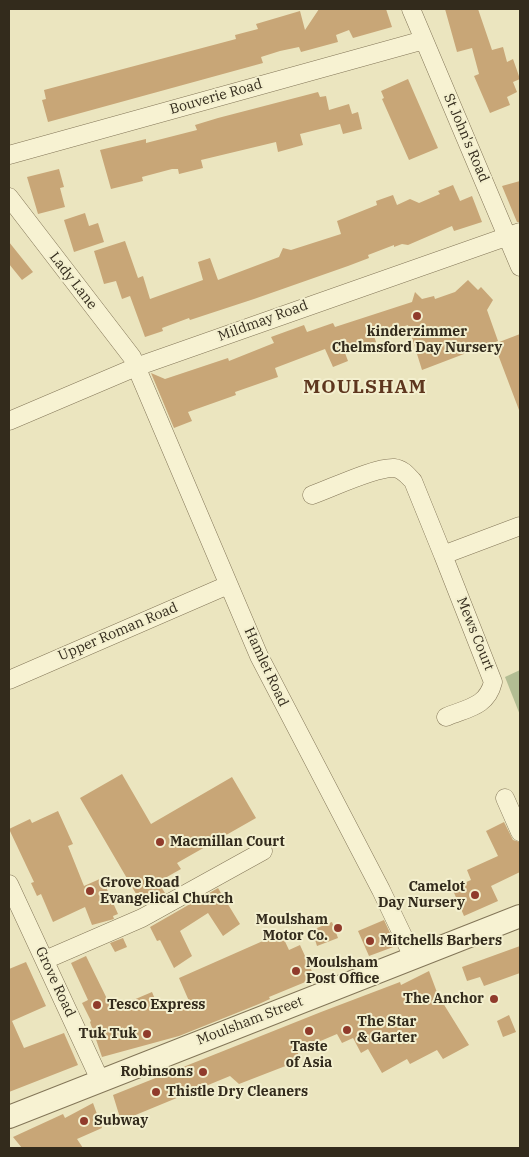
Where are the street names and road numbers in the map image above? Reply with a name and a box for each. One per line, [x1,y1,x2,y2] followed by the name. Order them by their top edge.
[168,76,264,118] street label: Bouverie Road
[440,91,492,185] street label: St John's Road
[46,249,100,313] street label: Lady Lane
[216,297,310,345] street label: Mildmay Road
[453,595,497,673] street label: Mews Court
[56,599,180,665] street label: Upper Roman Road
[240,625,292,709] street label: Hamlet Road
[31,944,79,1020] street label: Grove Road
[195,993,305,1049] street label: Moulsham Street

